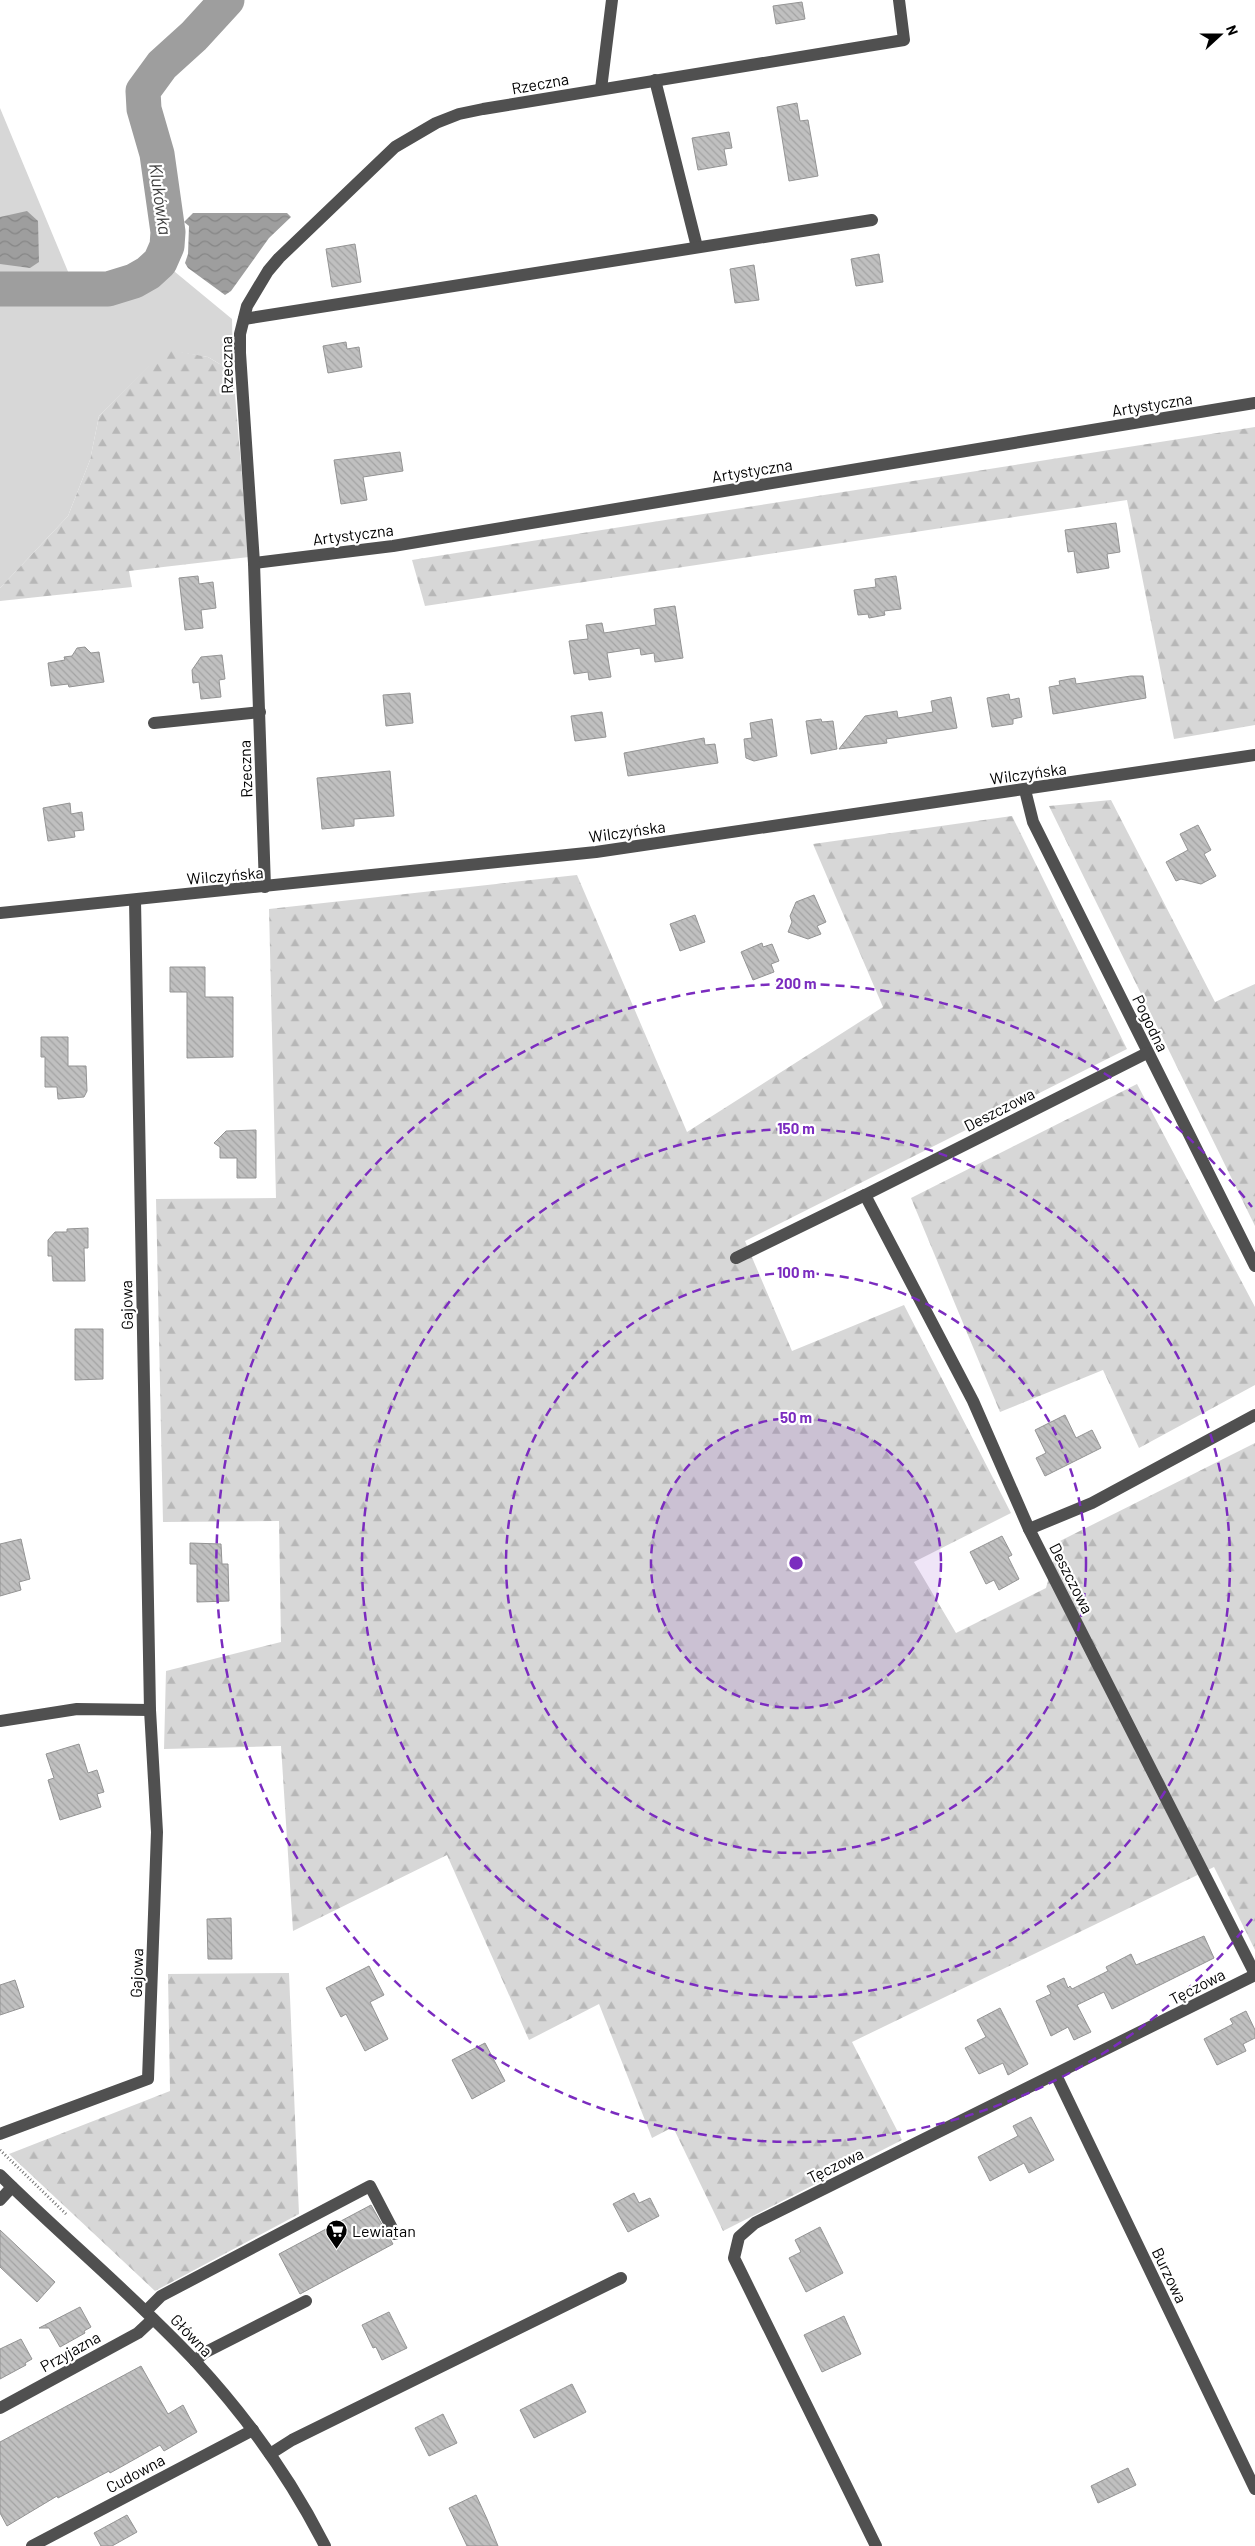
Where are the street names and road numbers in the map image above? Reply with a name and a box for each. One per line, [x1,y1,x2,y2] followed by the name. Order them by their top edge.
[510,69,570,97] street label: Rzeczna
[216,336,236,394] street label: Rzeczna
[1110,388,1194,420] street label: Artystyczna
[710,454,794,486] street label: Artystyczna
[311,520,395,548] street label: Artystyczna
[234,740,256,798] street label: Rzeczna
[989,758,1067,788] street label: Wilczyńska
[588,816,666,846] street label: Wilczyńska
[186,862,264,888] street label: Wilczyńska
[1129,992,1173,1054] street label: Pogodna
[961,1083,1037,1135] street label: Deszczowa
[116,1280,136,1330] street label: Gajowa
[1046,1540,1098,1616] street label: Deszczowa
[126,1948,146,1998] street label: Gajowa
[1166,1964,1228,2008] street label: Tęczowa
[804,2143,866,2187] street label: Tęczowa
[1148,2244,1192,2306] street label: Burzowa
[167,2310,217,2360] street label: Główna
[37,2327,103,2375] street label: Przyjazna
[102,2450,168,2496] street label: Cudowna

